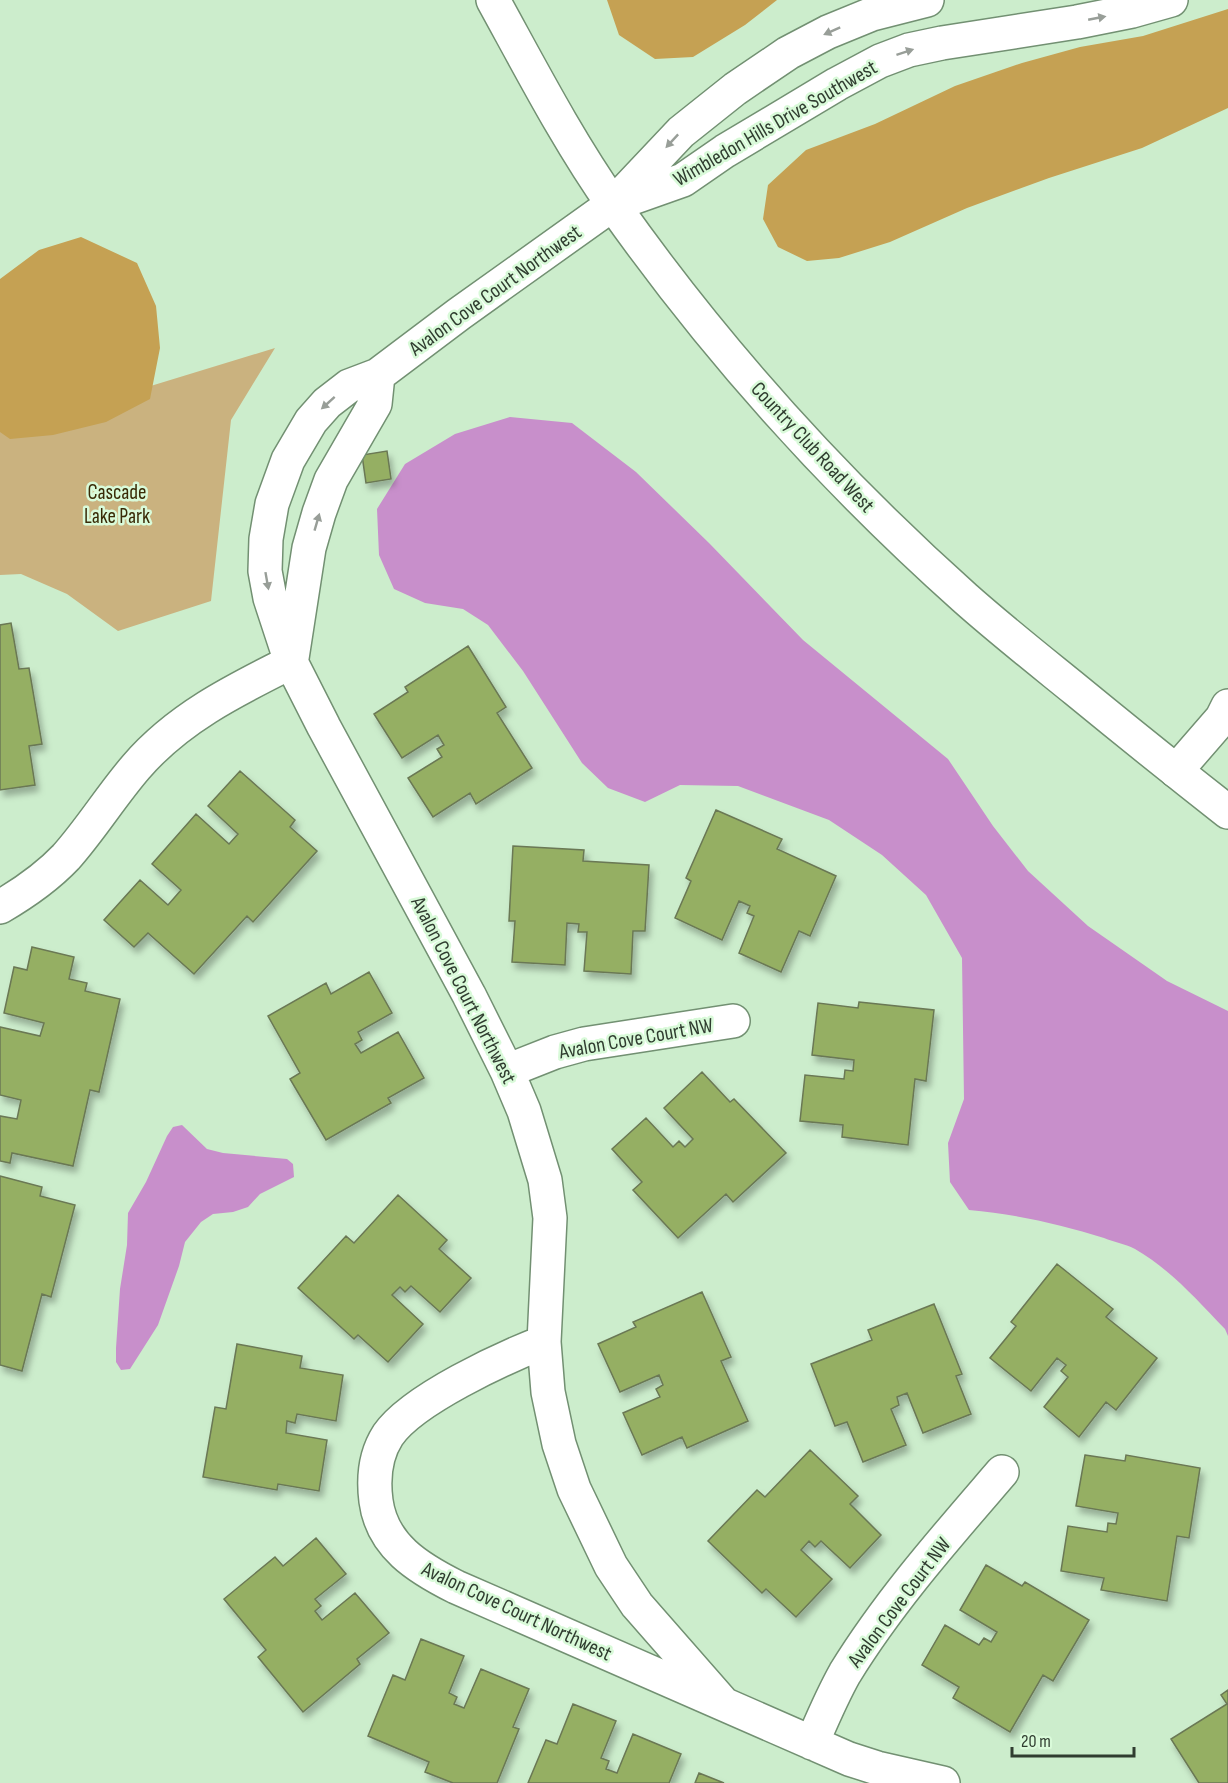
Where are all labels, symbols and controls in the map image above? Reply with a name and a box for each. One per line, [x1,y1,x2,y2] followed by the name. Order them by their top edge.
[1088,13,1107,22] one-way arrow
[823,26,840,35] one-way arrow
[897,47,915,56] one-way arrow
[669,55,882,192] street label: Wimbledon Hills Drive Southwest
[665,134,679,149] one-way arrow
[404,220,586,362] street label: Avalon Cove Court Northwest
[746,377,880,518] street label: Country Club Road West
[321,396,336,409] one-way arrow
[84,480,150,529] park label: Cascade Lake Park
[313,513,322,531] one-way arrow
[263,572,272,591] one-way arrow
[405,892,522,1088] street label: Avalon Cove Court Northwest
[556,1013,715,1065] street label: Avalon Cove Court NW
[842,1532,956,1673] street label: Avalon Cove Court NW
[417,1556,616,1666] street label: Avalon Cove Court Northwest
[1012,1720,1134,1758] scale bar
[1021,1731,1051,1752] text: 20 m

